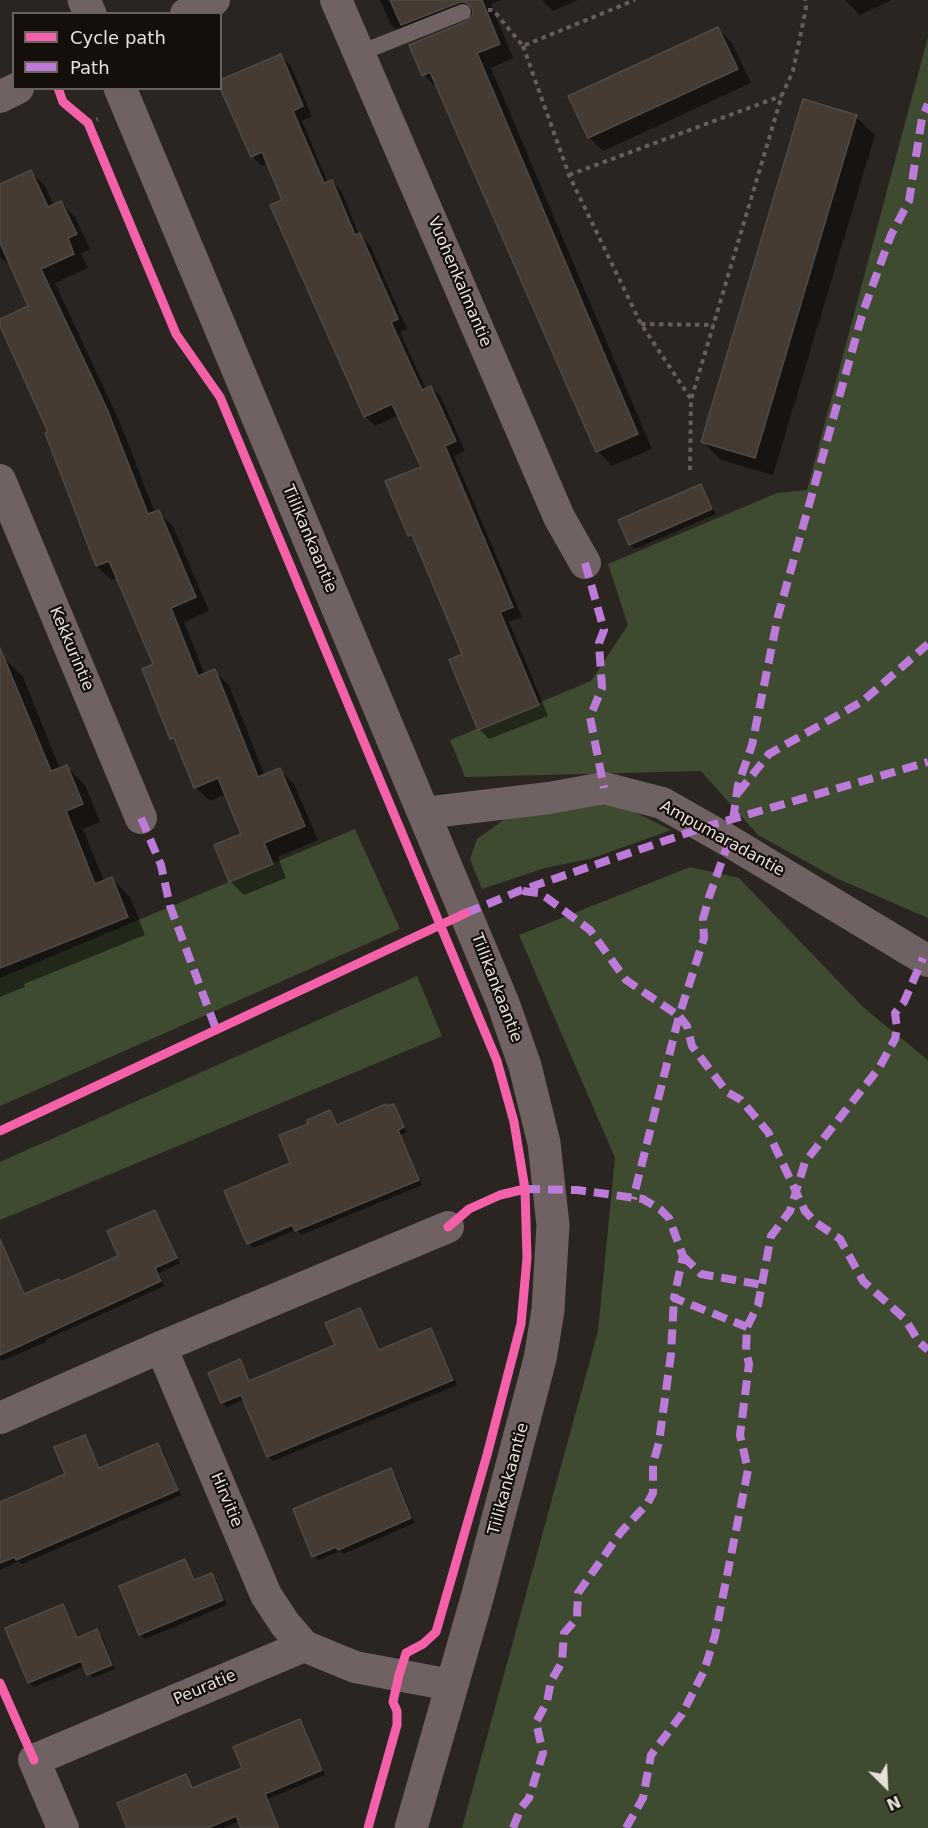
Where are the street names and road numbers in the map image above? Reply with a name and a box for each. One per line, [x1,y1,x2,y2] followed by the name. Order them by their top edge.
[423,214,495,350] street label: Vuohenkalmantie
[278,482,340,596] street label: Tiilikankaantie
[45,604,97,694] street label: Kekkurintie
[656,797,788,881] street label: Ampumaradantie
[466,931,526,1045] street label: Tiilikankaantie
[485,1421,533,1537] street label: Tiilikankaantie
[206,1470,246,1530] street label: Hirvitie
[171,1666,239,1710] street label: Peuratie

